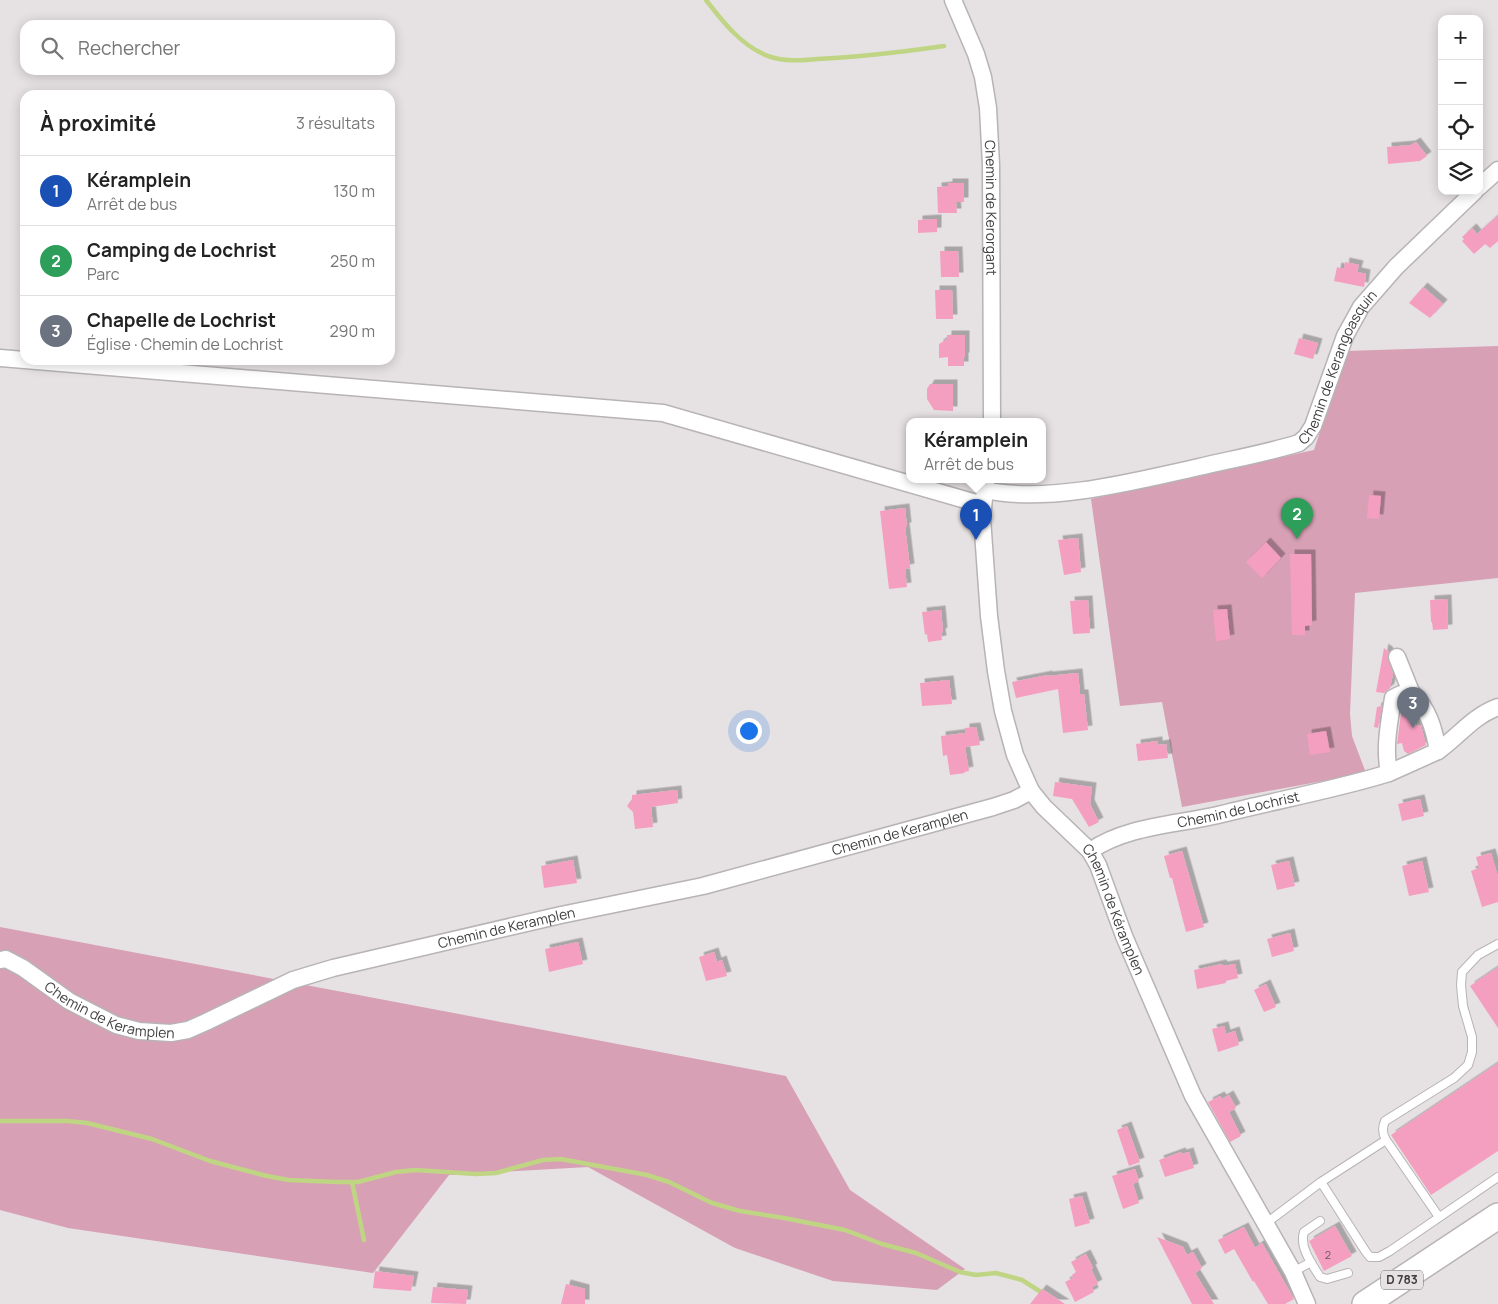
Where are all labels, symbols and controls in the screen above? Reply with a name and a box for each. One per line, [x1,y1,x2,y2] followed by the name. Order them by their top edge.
[1438,15,1483,195] map controls
[1438,15,1483,60] button: +
[20,20,395,75] search box
[38,34,66,62] icon: search
[78,35,180,61] text: Rechercher
[1438,60,1483,105] button: −
[1438,105,1483,150] button: locate
[40,109,156,137] text: À proximité
[296,112,375,134] text: 3 résultats
[981,139,1001,276] street label: Chemin de Kerorgant
[1438,150,1483,195] button: layers
[87,167,191,193] text: Kéramplein
[52,180,60,202] text: 1
[333,180,375,202] text: 130 m
[87,193,177,215] text: Arrêt de bus
[87,237,277,263] text: Camping de Lochrist
[51,250,61,272] text: 2
[330,250,375,272] text: 250 m
[87,263,120,285] text: Parc
[1294,286,1381,449] street label: Chemin de Kerangoasquin
[87,307,276,333] text: Chapelle de Lochrist
[51,320,61,342] text: 3
[329,320,375,342] text: 290 m
[87,333,283,355] text: Église · Chemin de Lochrist
[906,418,1046,483] popup
[924,427,1028,453] text: Kéramplein
[924,453,1014,475] text: Arrêt de bus
[1281,498,1313,539] pin: 2
[960,499,992,540] pin: 1
[1397,687,1429,728] pin: 3
[736,718,762,744] your location
[1176,786,1302,831] street label: Chemin de Lochrist
[830,804,970,859] street label: Chemin de Keramplen
[1079,839,1150,978] street label: Chemin de Kéramplen
[436,902,577,952] street label: Chemin de Keramplen
[41,977,175,1042] street label: Chemin de Keramplen
[1325,1247,1331,1262] house number: 2
[1381,1270,1423,1290] road number: D 783

